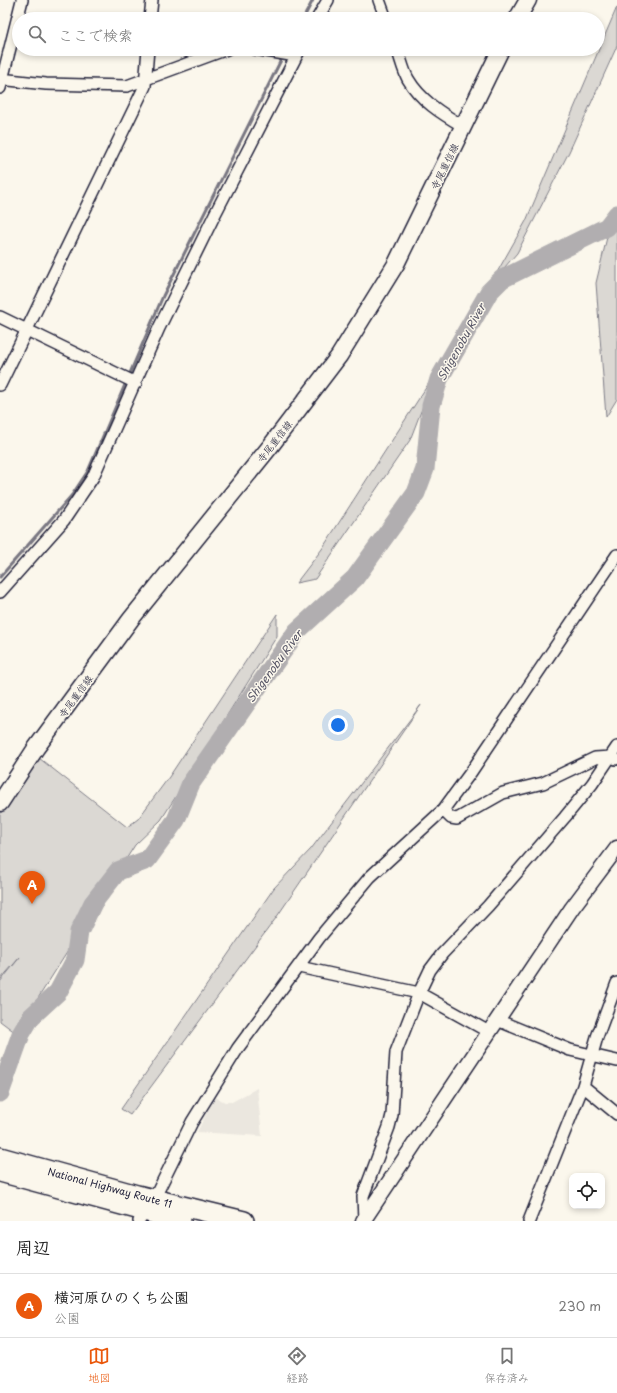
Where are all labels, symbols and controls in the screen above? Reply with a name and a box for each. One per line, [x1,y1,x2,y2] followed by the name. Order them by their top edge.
[12,12,605,56] search box
[26,23,48,45] icon: search
[58,23,133,46] text: ここで検索
[426,140,462,192] street label: 寺尾重信線
[433,299,490,384] water label: Shigenobu River
[253,417,295,465] street label: 寺尾重信線
[242,625,307,706] water label: Shigenobu River
[54,671,96,721] street label: 寺尾重信線
[328,715,348,735] your location
[19,871,45,904] pin: A
[46,1163,174,1212] street label: National Highway Route 11
[569,1173,605,1209] map controls
[569,1173,605,1209] button: locate
[16,1234,50,1260] text: 周辺
[54,1285,189,1308] text: 横河原ひのくち公園
[24,1296,34,1315] text: A
[559,1296,601,1315] text: 230 m
[54,1308,80,1327] text: 公園
[88,1345,110,1386] tab: 地図
[286,1345,308,1386] tab: 経路
[485,1345,529,1386] tab: 保存済み

